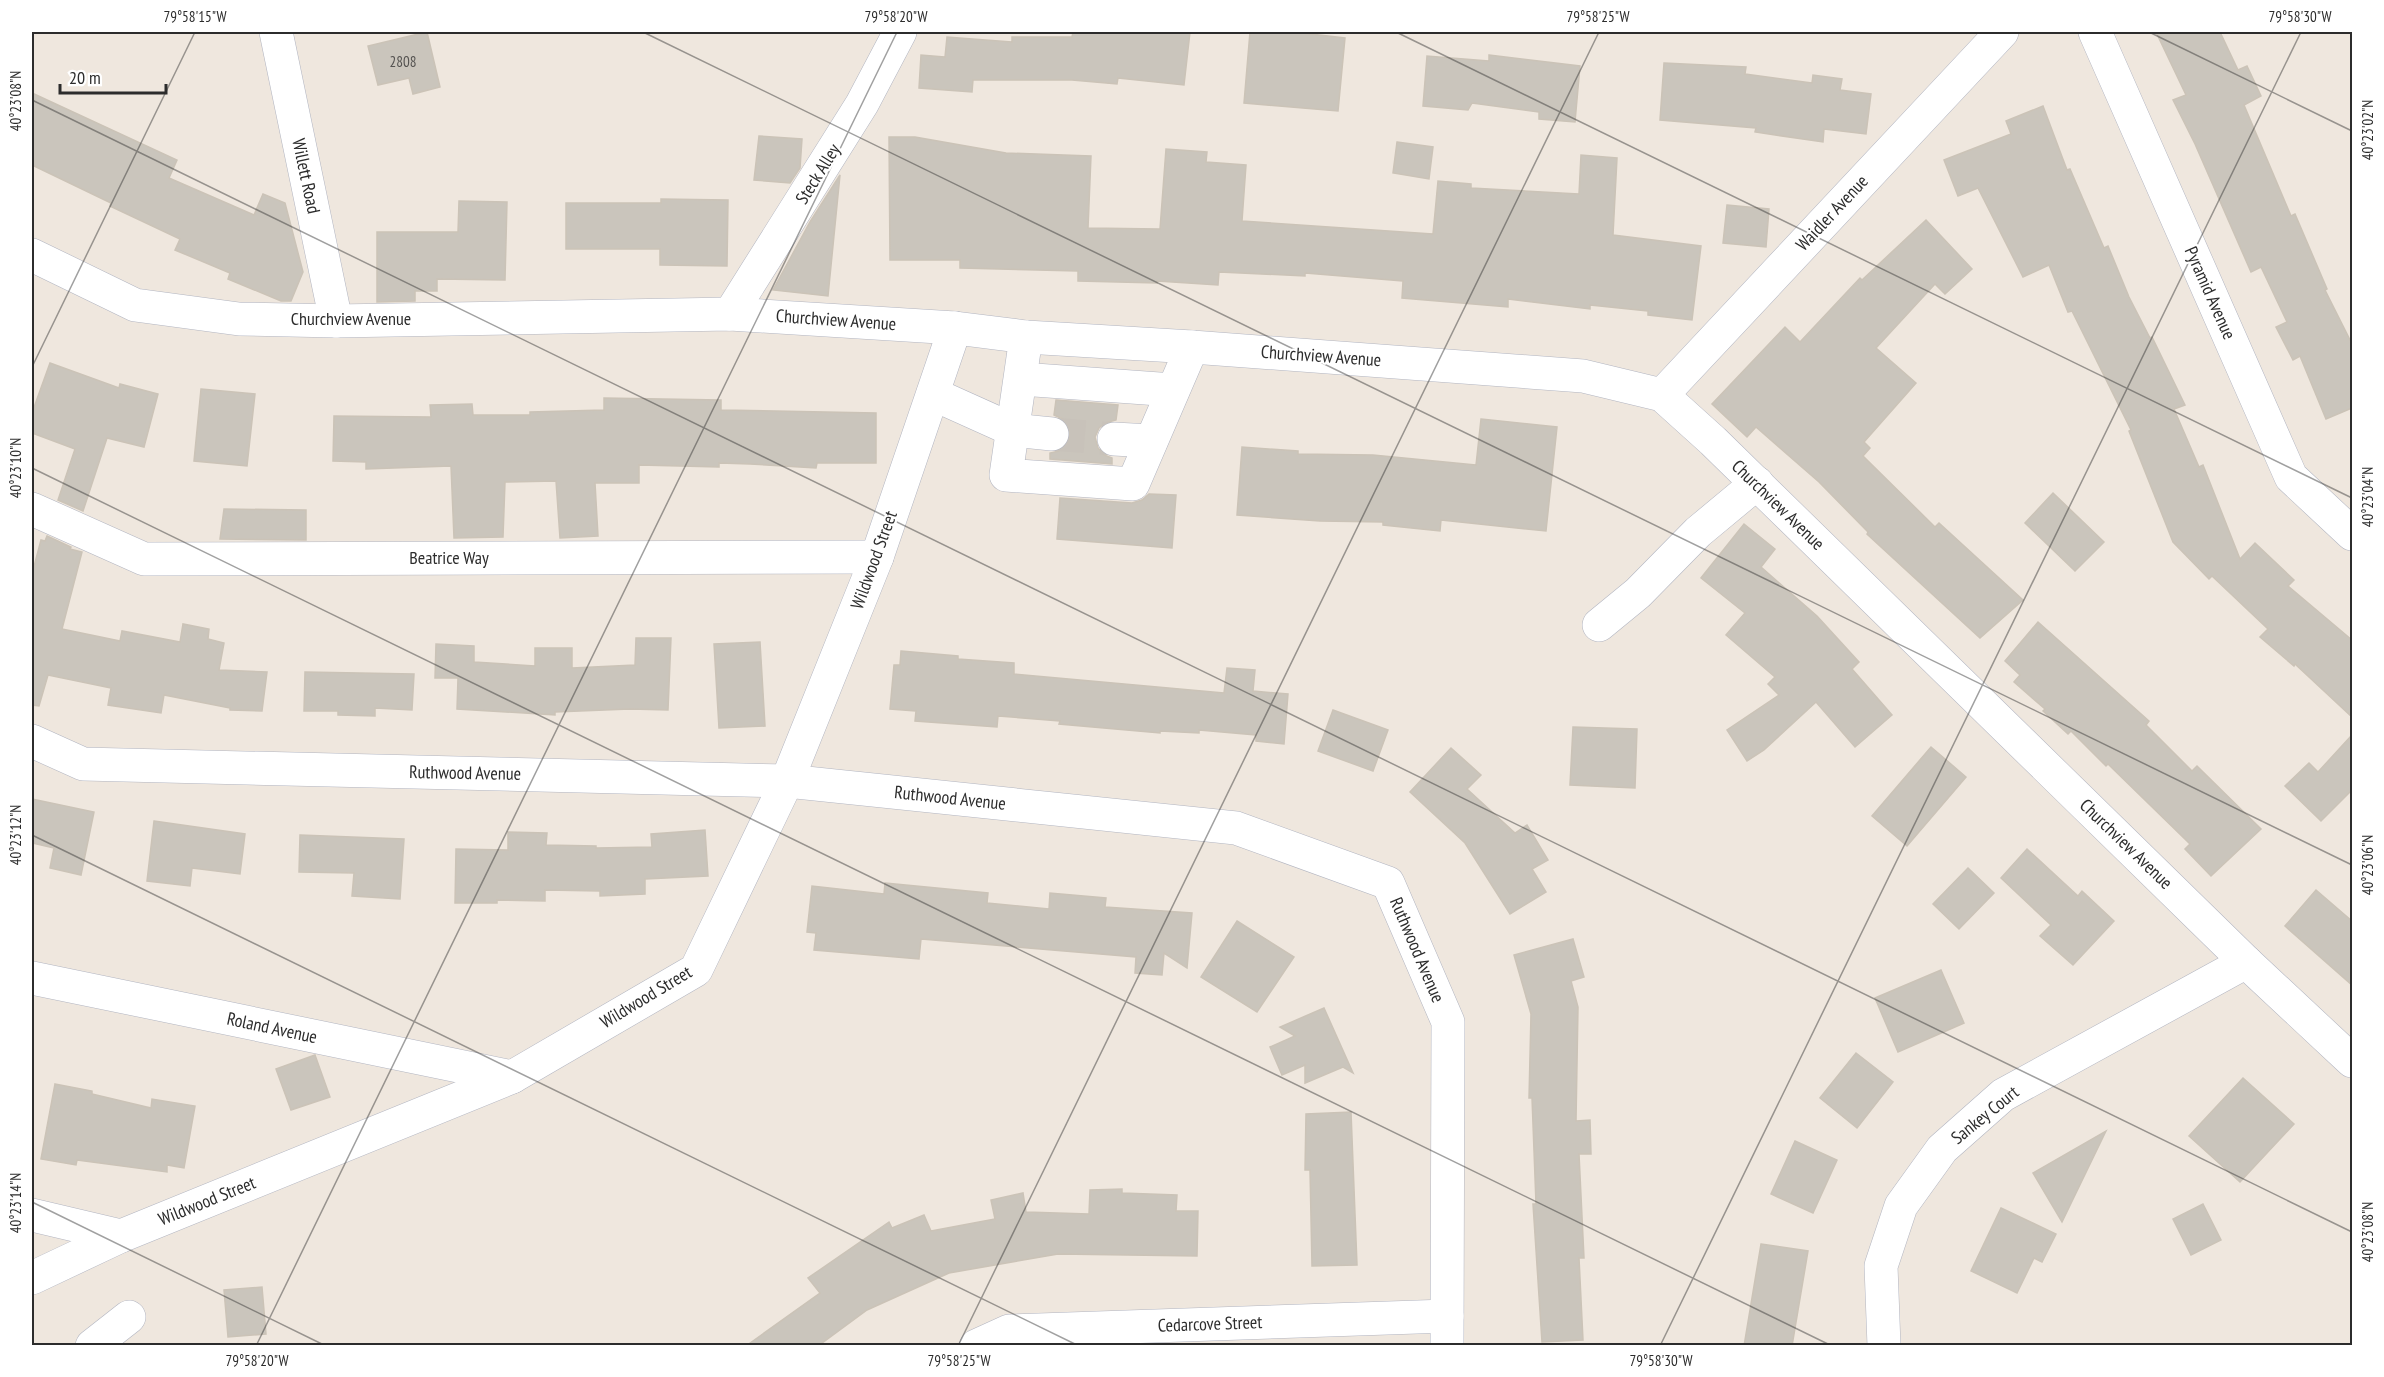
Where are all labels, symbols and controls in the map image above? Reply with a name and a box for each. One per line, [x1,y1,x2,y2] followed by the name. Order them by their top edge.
[163,7,227,26] text: 79°58'15"W
[864,7,928,26] text: 79°58'20"W
[1566,7,1630,26] text: 79°58'25"W
[2268,7,2332,26] text: 79°58'30"W
[389,52,417,71] house number: 2808
[60,57,166,95] scale bar
[69,66,101,89] text: 20 m
[6,71,25,131] text: 40°23'08"N
[2358,100,2377,160] text: 40°23'02"N
[287,136,326,216] street label: Willett Road
[790,139,845,208] street label: Steck Alley
[1791,170,1873,256] street label: Waidler Avenue
[2180,243,2241,343] street label: Pyramid Avenue
[775,304,897,335] street label: Churchview Avenue
[291,307,411,330] street label: Churchview Avenue
[1260,340,1382,371] street label: Churchview Avenue
[6,438,25,498] text: 40°23'10"N
[1727,454,1830,555] street label: Churchview Avenue
[2358,467,2377,527] text: 40°23'04"N
[845,508,902,612] street label: Wildwood Street
[409,546,489,569] street label: Beatrice Way
[409,760,521,785] street label: Ruthwood Avenue
[893,780,1007,815] street label: Ruthwood Avenue
[2075,793,2178,894] street label: Churchview Avenue
[6,805,25,865] text: 40°23'12"N
[2358,835,2377,895] text: 40°23'06"N
[1385,894,1450,1006] street label: Ruthwood Avenue
[596,960,696,1033] street label: Wildwood Street
[225,1007,319,1048] street label: Roland Avenue
[1946,1080,2023,1149] street label: Sankey Court
[155,1171,259,1230] street label: Wildwood Street
[6,1173,25,1233] text: 40°23'14"N
[2358,1202,2377,1262] text: 40°23'08"N
[1157,1310,1263,1337] street label: Cedarcove Street
[225,1351,289,1370] text: 79°58'20"W
[927,1351,991,1370] text: 79°58'25"W
[1629,1351,1693,1370] text: 79°58'30"W

